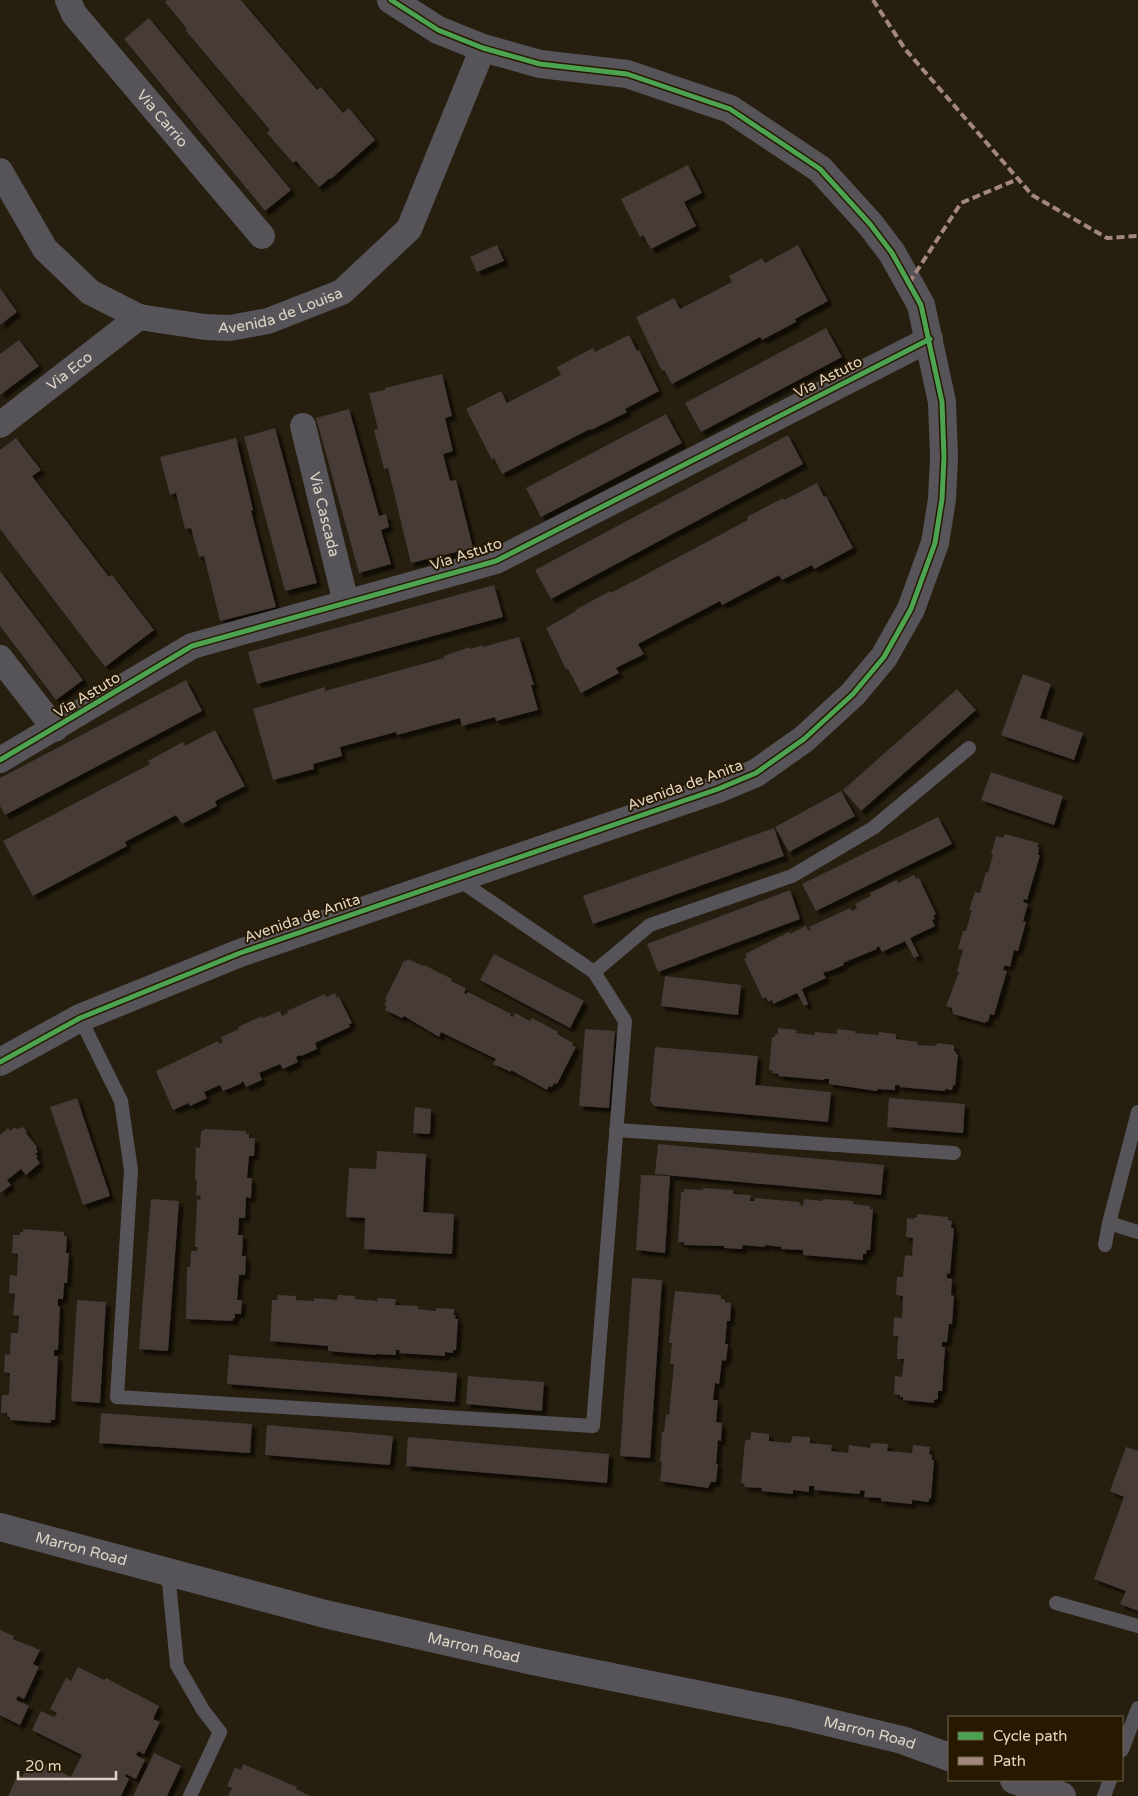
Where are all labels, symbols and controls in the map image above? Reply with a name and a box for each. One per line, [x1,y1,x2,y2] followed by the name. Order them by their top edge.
[133,86,192,151] street label: Via Carrio
[218,284,345,337] street label: Avenida de Louisa
[43,348,96,394] street label: Via Eco
[791,352,865,402] street label: Via Astuto
[305,470,343,559] street label: Via Cascada
[428,534,504,574] street label: Via Astuto
[51,668,123,722] street label: Via Astuto
[625,756,745,814] street label: Avenida de Anita
[242,890,362,946] street label: Avenida de Anita
[33,1528,129,1570] street label: Marron Road
[426,1628,522,1667] street label: Marron Road
[822,1712,918,1753] street label: Marron Road
[948,1716,1123,1781] legend
[993,1727,1067,1745] text: Cycle path
[18,1748,115,1780] scale bar
[993,1752,1026,1770] text: Path
[25,1757,62,1775] text: 20 m

